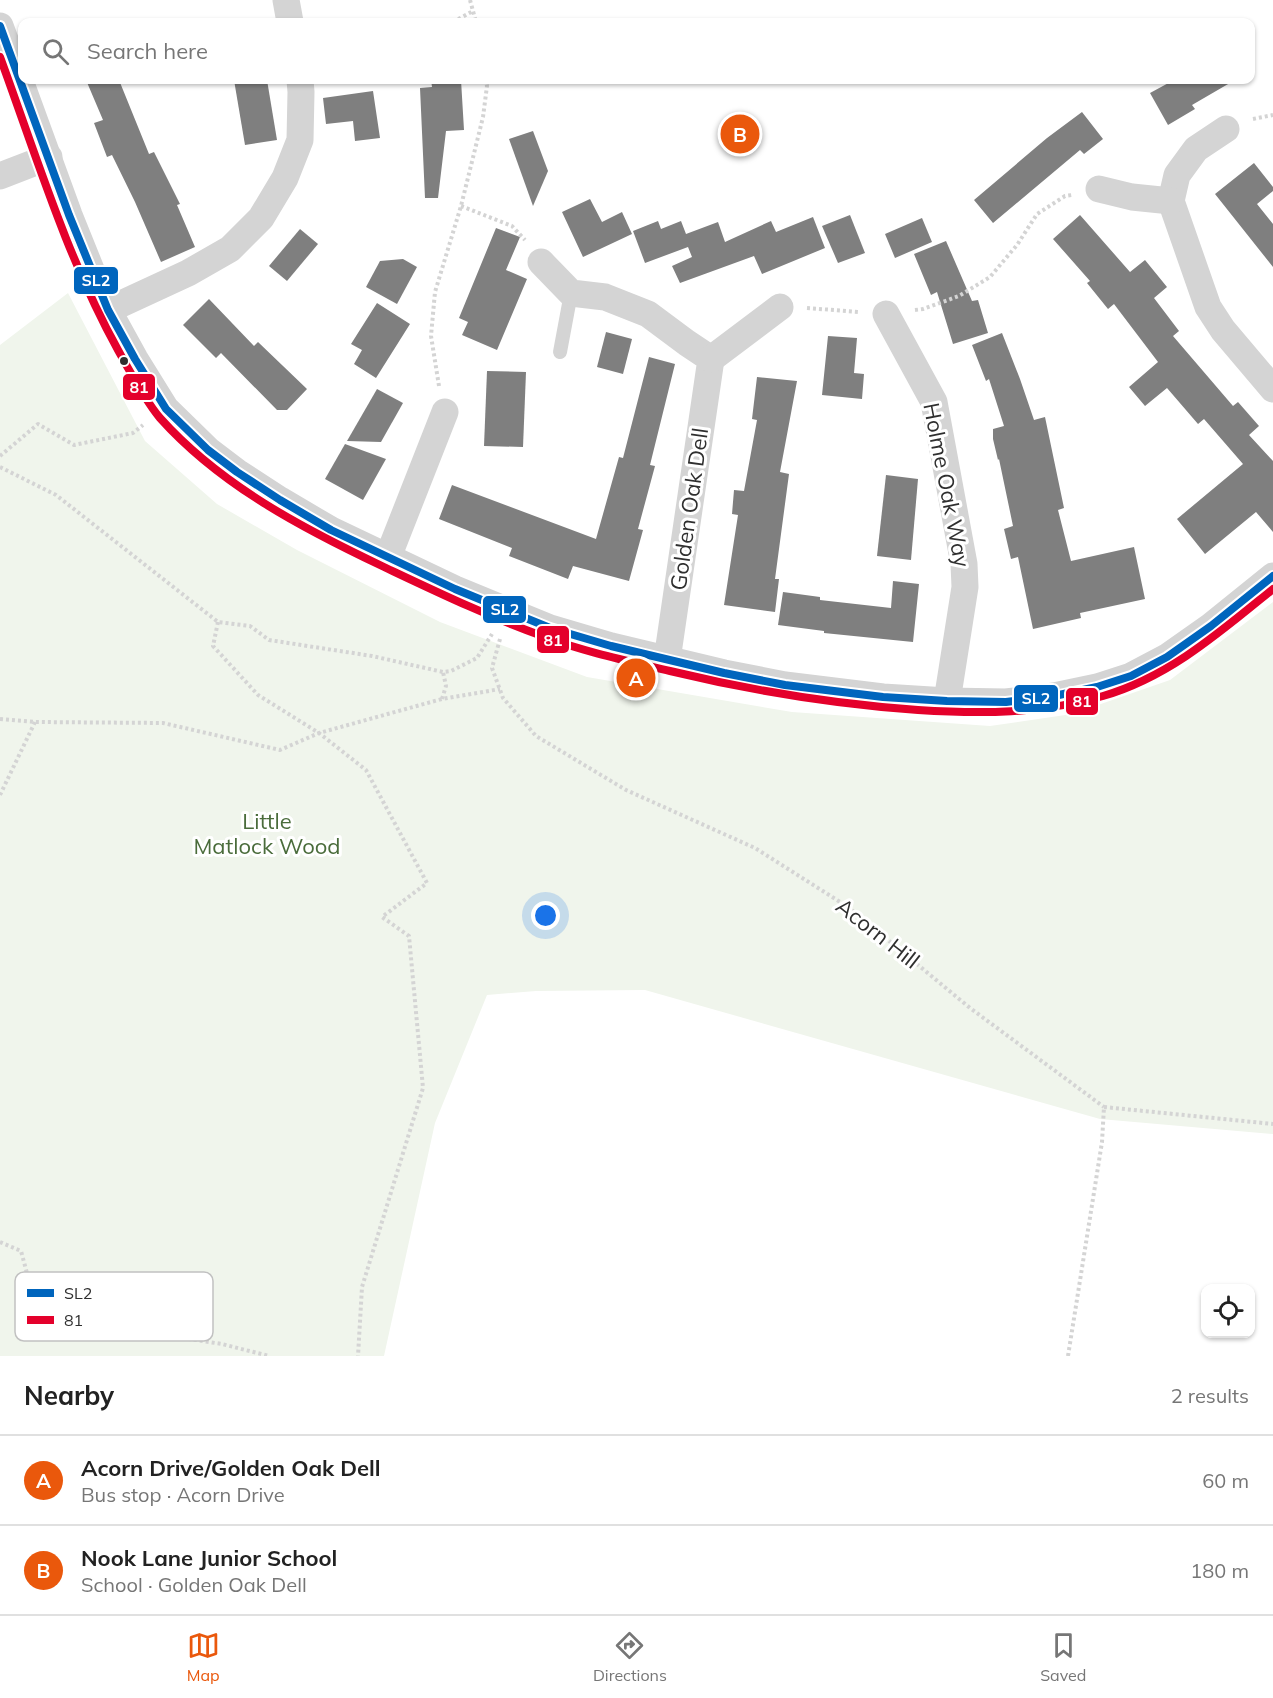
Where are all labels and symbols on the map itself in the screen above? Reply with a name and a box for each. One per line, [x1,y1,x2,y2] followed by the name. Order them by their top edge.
[720,112,760,156] pin: B
[73,266,119,295] line badge: SL2
[82,270,110,290] text: SL2
[118,355,130,367] unlabelled marker
[122,373,156,401] line badge: 81
[129,377,149,397] text: 81
[917,400,977,570] street label: Holme Oak Way
[664,426,714,592] street label: Golden Oak Dell
[482,595,527,624] line badge: SL2
[491,599,519,619] text: SL2
[536,625,570,654] line badge: 81
[543,630,563,650] text: 81
[616,656,656,700] pin: A
[1013,684,1059,713] line badge: SL2
[1065,687,1099,716] line badge: 81
[1022,688,1050,708] text: SL2
[1072,691,1092,711] text: 81
[193,807,341,860] park label: Little Matlock Wood
[831,892,925,974] street label: Acorn Hill
[531,901,560,930] your location
[15,1272,213,1341] legend
[64,1283,92,1303] text: SL2
[64,1310,83,1330] text: 81

